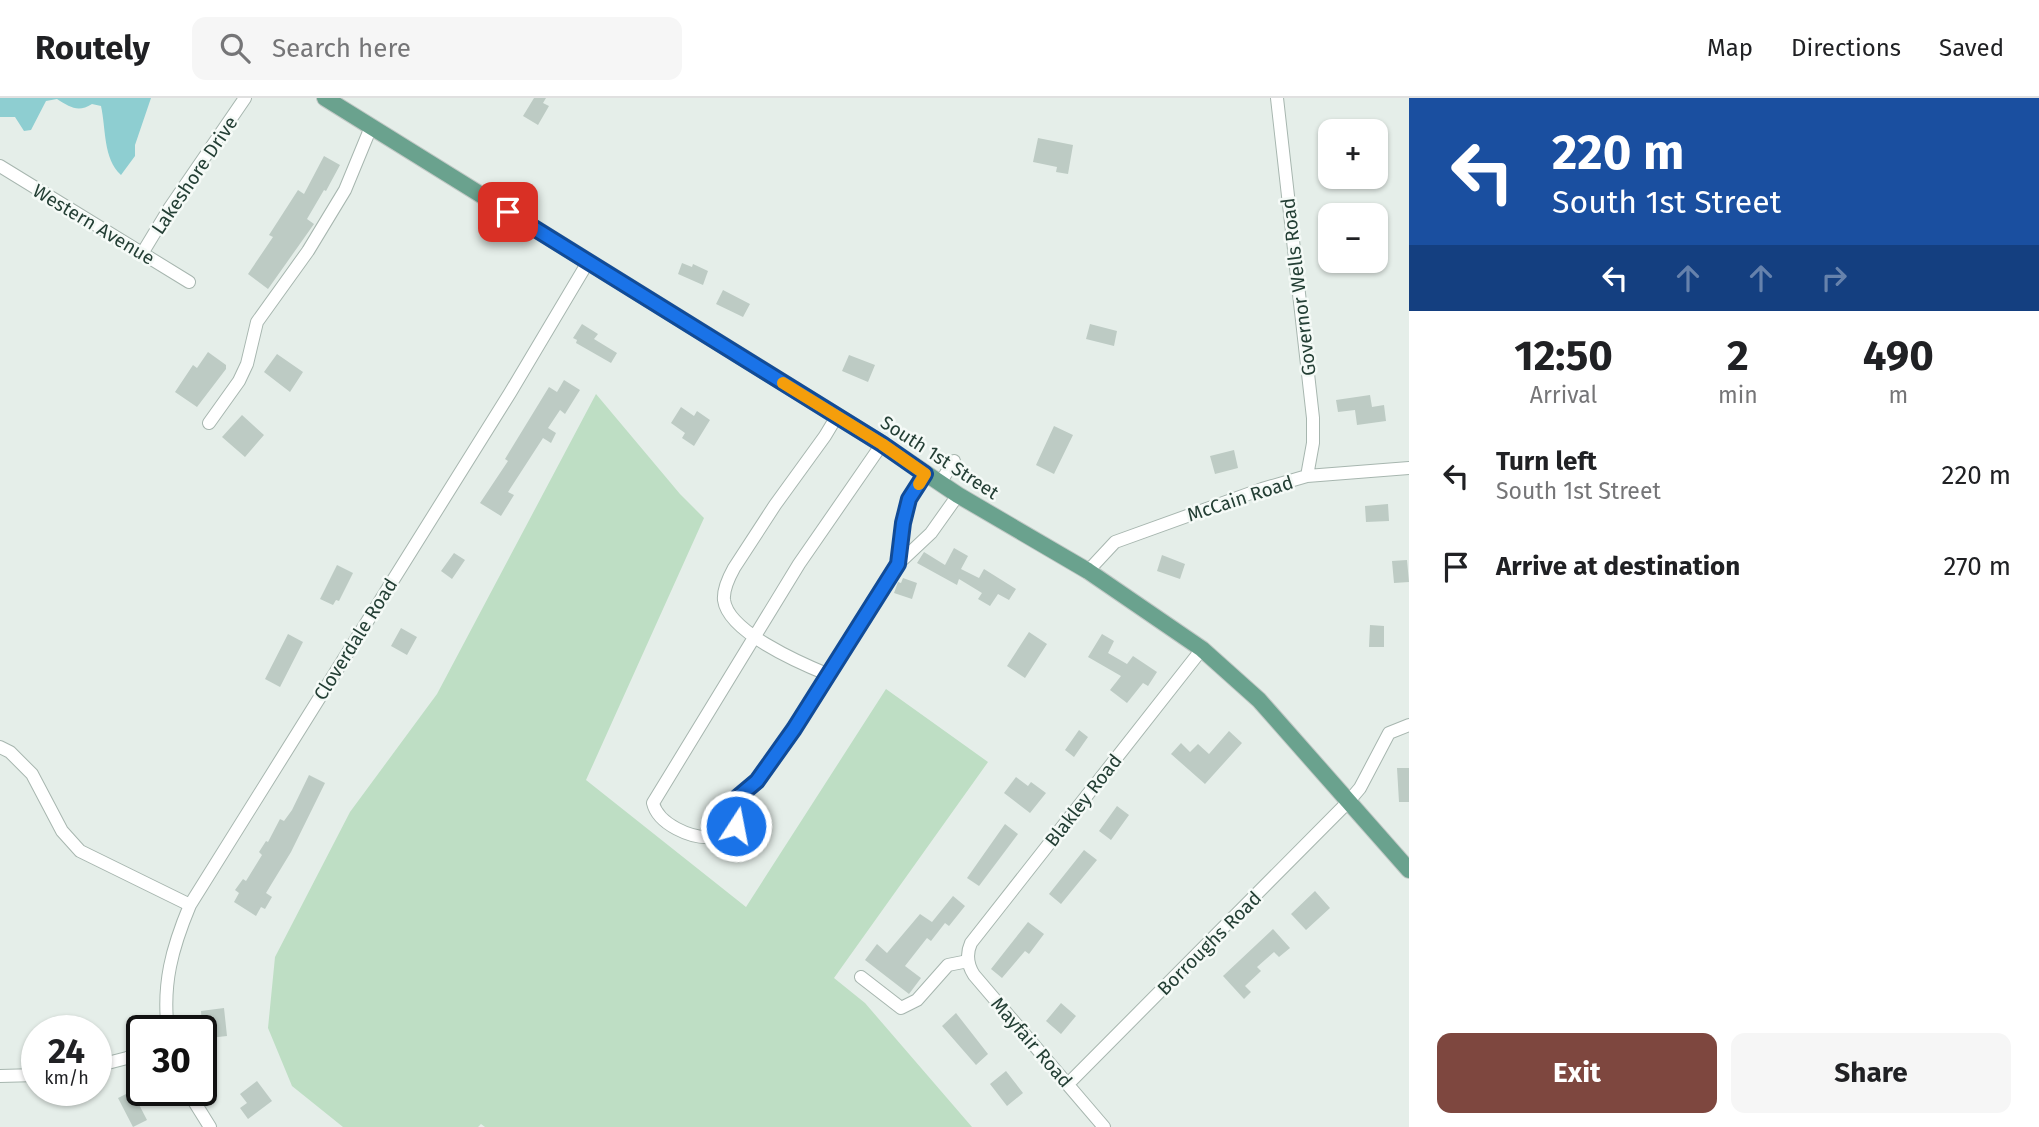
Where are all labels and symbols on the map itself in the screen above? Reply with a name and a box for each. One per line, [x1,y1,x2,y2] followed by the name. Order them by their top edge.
[146,112,242,239] street label: Lakeshore Drive
[29,179,159,270] street label: Western Avenue
[478,182,538,242] pin
[1276,197,1321,377] street label: Governor Wells Road
[876,411,1003,504] street label: South 1st Street
[1184,471,1296,526] street label: McCain Road
[309,574,402,705] street label: Cloverdale Road
[1040,749,1127,851] street label: Blakley Road
[699,789,773,863] position arrow
[1153,887,1266,1000] street label: Borroughs Road
[986,993,1077,1092] street label: Mayfair Road
[126,1015,217,1106] speed limit sign: 30

